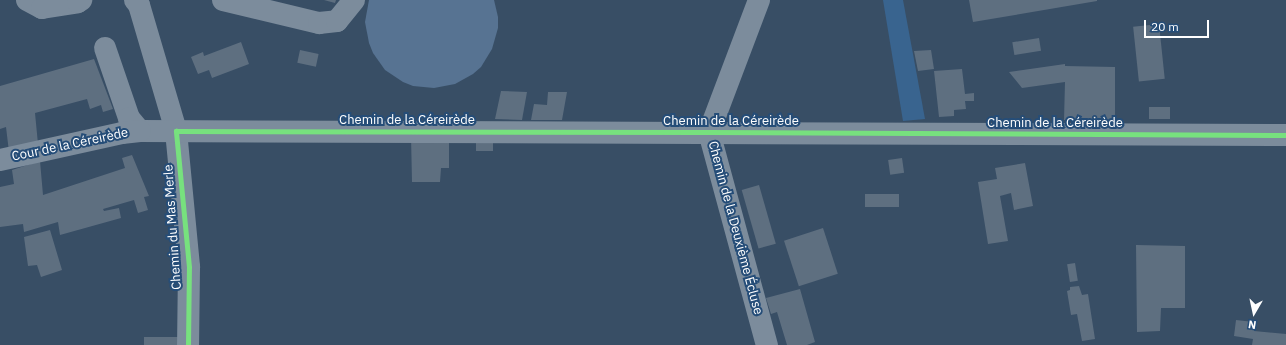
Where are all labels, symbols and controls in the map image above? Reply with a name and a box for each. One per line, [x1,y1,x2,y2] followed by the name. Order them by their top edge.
[1146,12,1211,38] scale bar
[1151,19,1179,34] text: 20 m
[339,112,475,128] street label: Chemin de la Céreirède
[663,113,799,129] street label: Chemin de la Céreirède
[987,115,1123,131] street label: Chemin de la Céreirède
[10,125,130,165] street label: Cour de la Céreirède
[704,139,766,317] street label: Chemin de la Deuxième Écluse
[161,164,185,290] street label: Chemin du Mas Merle
[1234,293,1274,333] north arrow
[1247,317,1257,332] text: N

